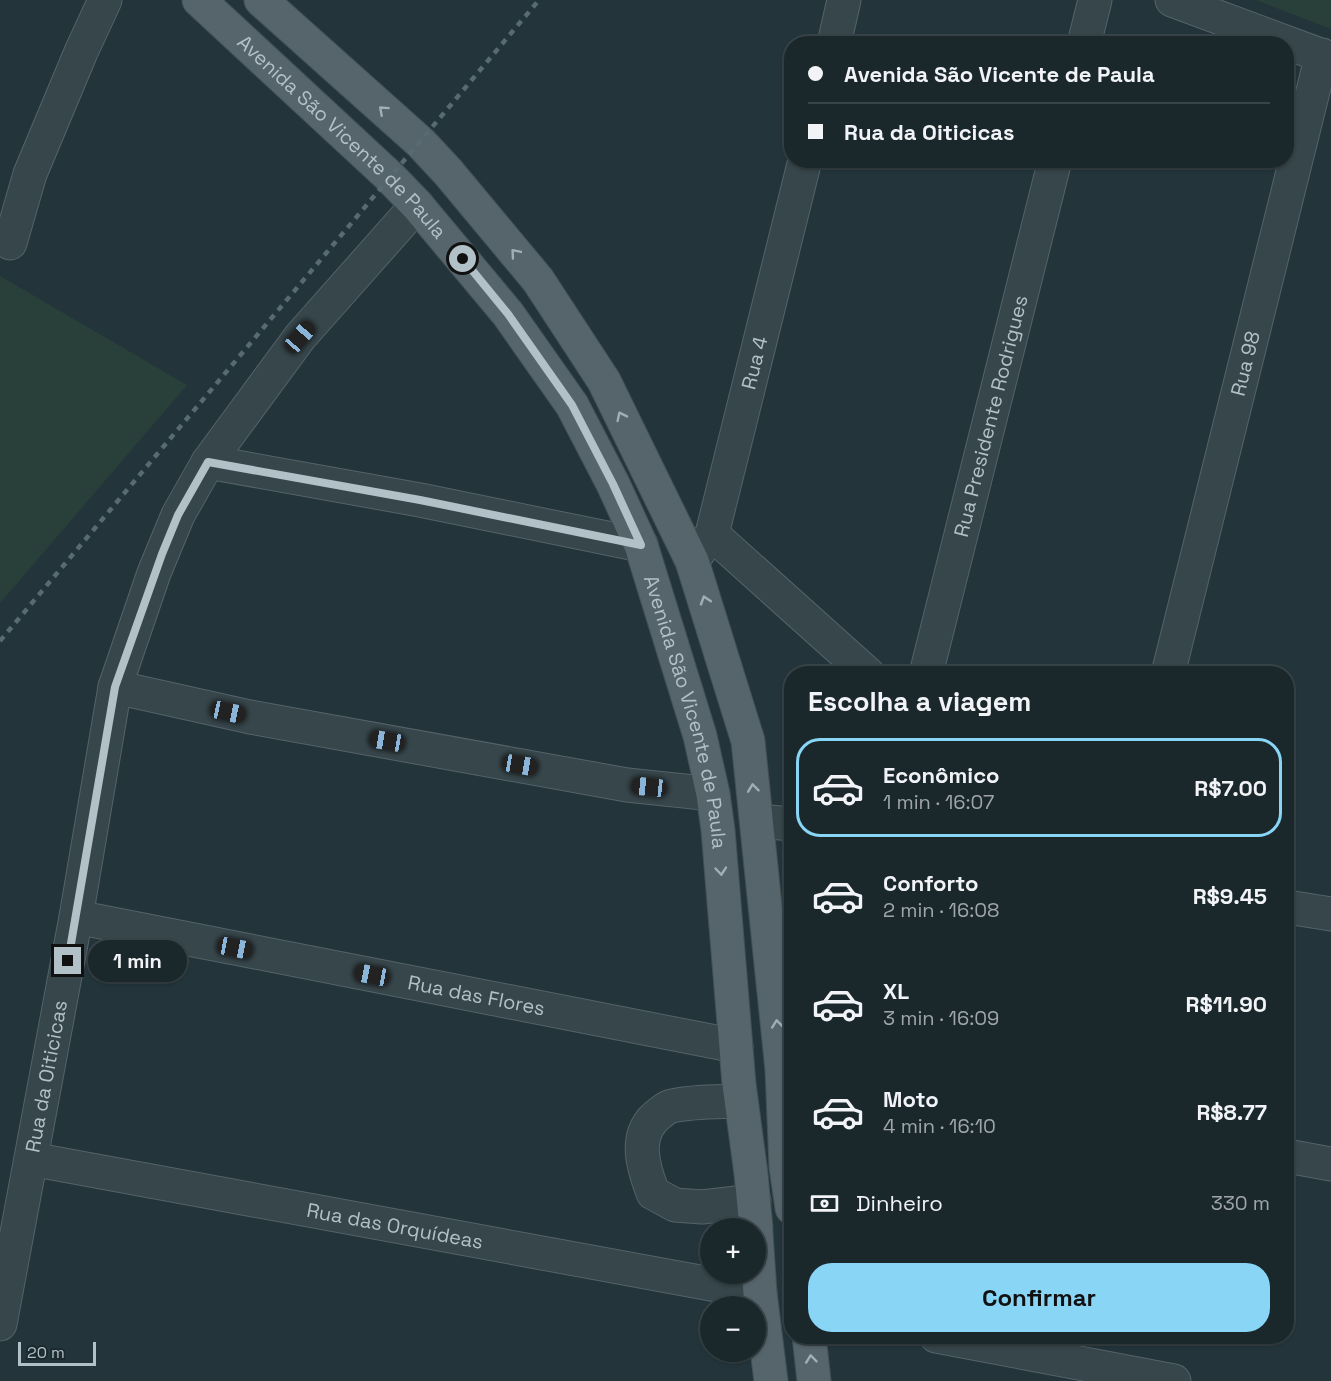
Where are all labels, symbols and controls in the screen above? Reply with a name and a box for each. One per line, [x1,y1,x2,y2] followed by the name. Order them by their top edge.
[232,29,453,244] street label: Avenida São Vicente de Paula
[844,60,1155,88] text: Avenida São Vicente de Paula
[380,106,390,117] one-way arrow
[844,118,1015,146] text: Rua da Oiticicas
[449,245,476,272] route start
[512,249,523,260] one-way arrow
[948,292,1034,540] street label: Rua Presidente Rodrigues
[281,318,319,356] car
[1225,328,1266,399] street label: Rua 98
[735,333,774,392] street label: Rua 4
[617,412,628,423] one-way arrow
[638,572,733,850] street label: Avenida São Vicente de Paula
[699,595,712,606] one-way arrow
[808,684,1031,719] text: Escolha a viagem
[209,699,247,725] car
[368,729,406,753] car
[501,753,539,777] car
[811,761,865,815] icon: car
[883,761,1000,789] text: Econômico
[1194,774,1267,802] text: R$7.00
[630,776,668,798] car
[748,783,760,793] one-way arrow
[883,789,994,815] text: 1 min · 16:07
[714,866,727,875] one-way arrow
[811,869,865,923] icon: car
[883,869,978,897] text: Conforto
[1193,882,1267,910] text: R$9.45
[883,897,1000,923] text: 2 min · 16:08
[216,936,254,960] car
[89,940,188,982] callout: 1 min
[54,947,81,974] route end
[113,948,162,974] text: 1 min
[353,963,391,987] car
[406,969,547,1021] street label: Rua das Flores
[811,977,865,1031] icon: car
[883,977,909,1005] text: XL
[1186,990,1267,1018] text: R$11.90
[19,998,73,1154] street label: Rua da Oiticicas
[883,1005,999,1031] text: 3 min · 16:09
[771,1019,784,1028] one-way arrow
[811,1085,865,1139] icon: car
[883,1085,939,1113] text: Moto
[1196,1098,1267,1126] text: R$8.77
[883,1113,996,1139] text: 4 min · 16:10
[808,1187,841,1220] icon: cash
[856,1189,943,1217] text: Dinheiro
[1211,1190,1270,1216] text: 330 m
[305,1197,485,1255] street label: Rua das Orquídeas
[700,1218,766,1362] map controls
[700,1218,766,1284] button: +
[808,1263,1270,1332] button: Confirmar
[700,1296,766,1362] button: −
[18,1339,96,1366] scale bar
[27,1342,65,1363] text: 20 m
[805,1354,818,1363] one-way arrow

